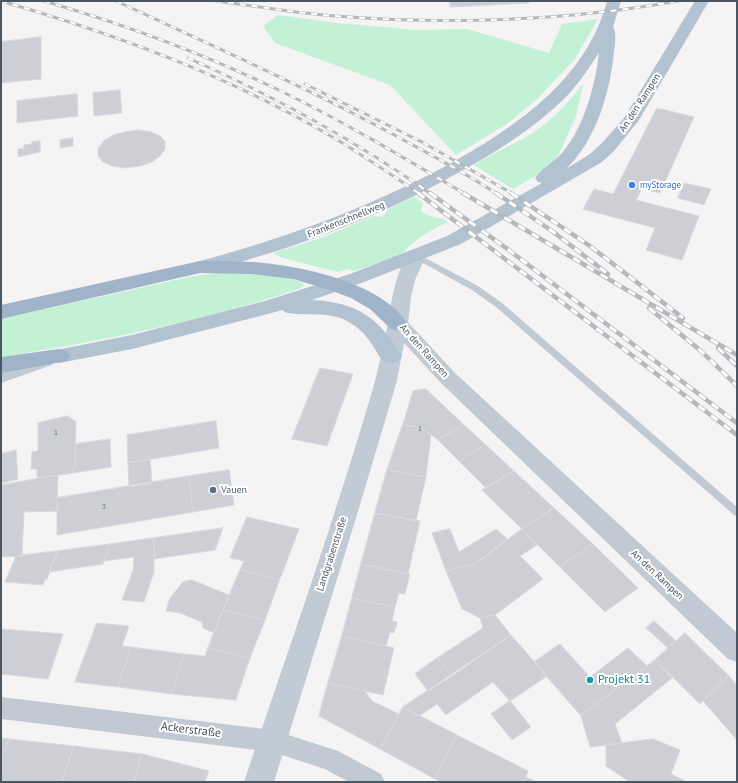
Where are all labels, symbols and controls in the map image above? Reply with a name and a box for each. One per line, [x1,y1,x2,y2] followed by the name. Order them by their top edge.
[617,71,663,135] street label: An den Rampen
[627,180,637,190] marker: myStorage
[640,180,681,190] place label: myStorage
[306,199,386,241] street label: Frankenschnellweg
[397,322,451,380] street label: An den Rampen
[418,424,422,434] house number: 1
[54,428,58,438] house number: 1
[221,484,247,496] place label: Vauen
[208,485,218,495] marker: Vauen
[102,502,106,512] house number: 3
[314,515,350,593] street label: Landgrabenstraße
[628,548,686,602] street label: An den Rampen
[598,673,650,687] place label: Projekt 31
[585,675,595,685] marker: Projekt 31
[160,719,222,741] street label: Ackerstraße

